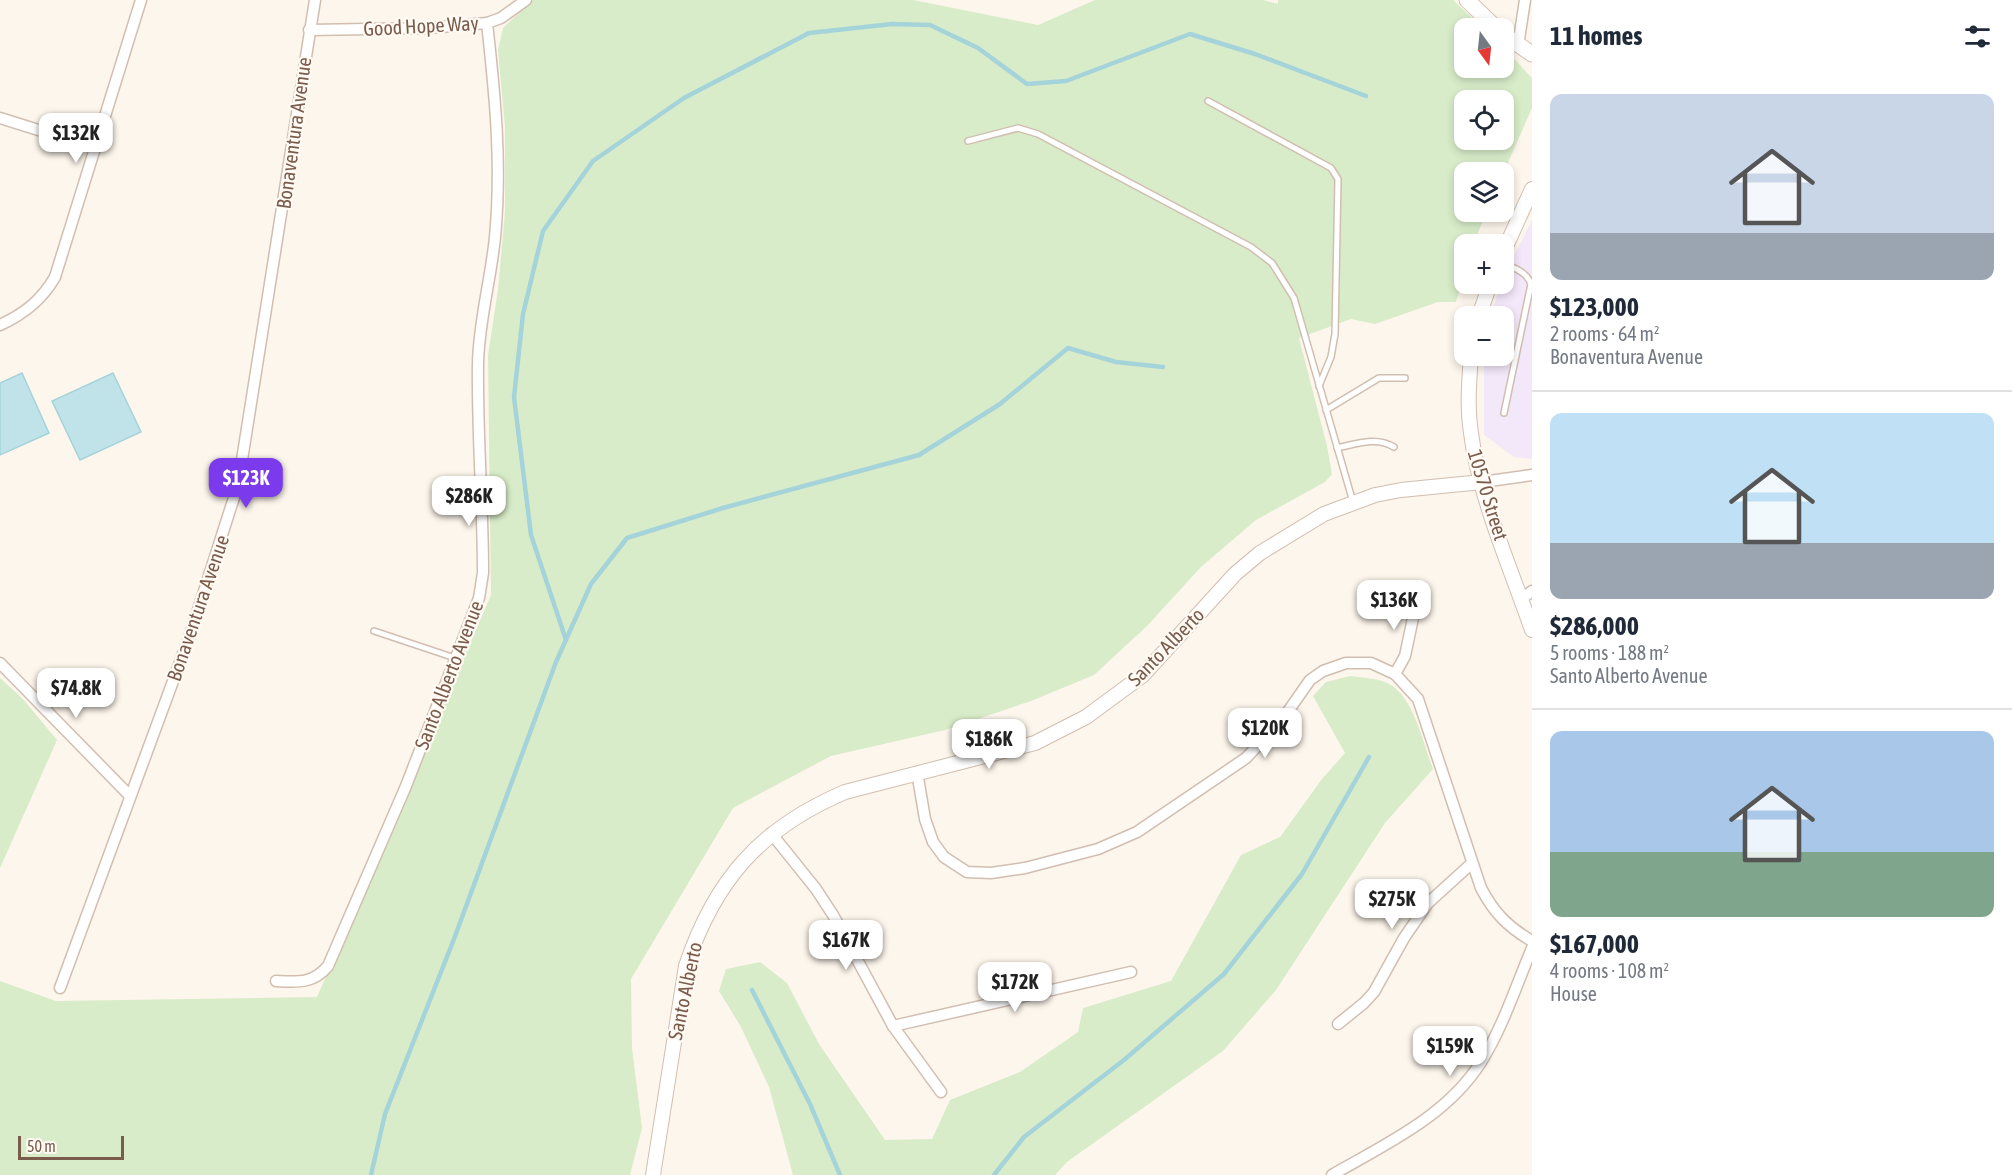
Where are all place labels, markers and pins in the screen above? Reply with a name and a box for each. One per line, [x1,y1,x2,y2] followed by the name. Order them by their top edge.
[34,113,118,164] pin: $132K
[204,458,288,509] pin: $123K
[427,476,511,527] pin: $286K
[1352,580,1436,631] pin: $136K
[27,668,125,719] pin: $74.8K
[1223,708,1307,759] pin: $120K
[947,719,1031,770] pin: $186K
[1350,879,1434,930] pin: $275K
[804,920,888,971] pin: $167K
[973,962,1057,1013] pin: $172K
[1408,1026,1492,1077] pin: $159K

